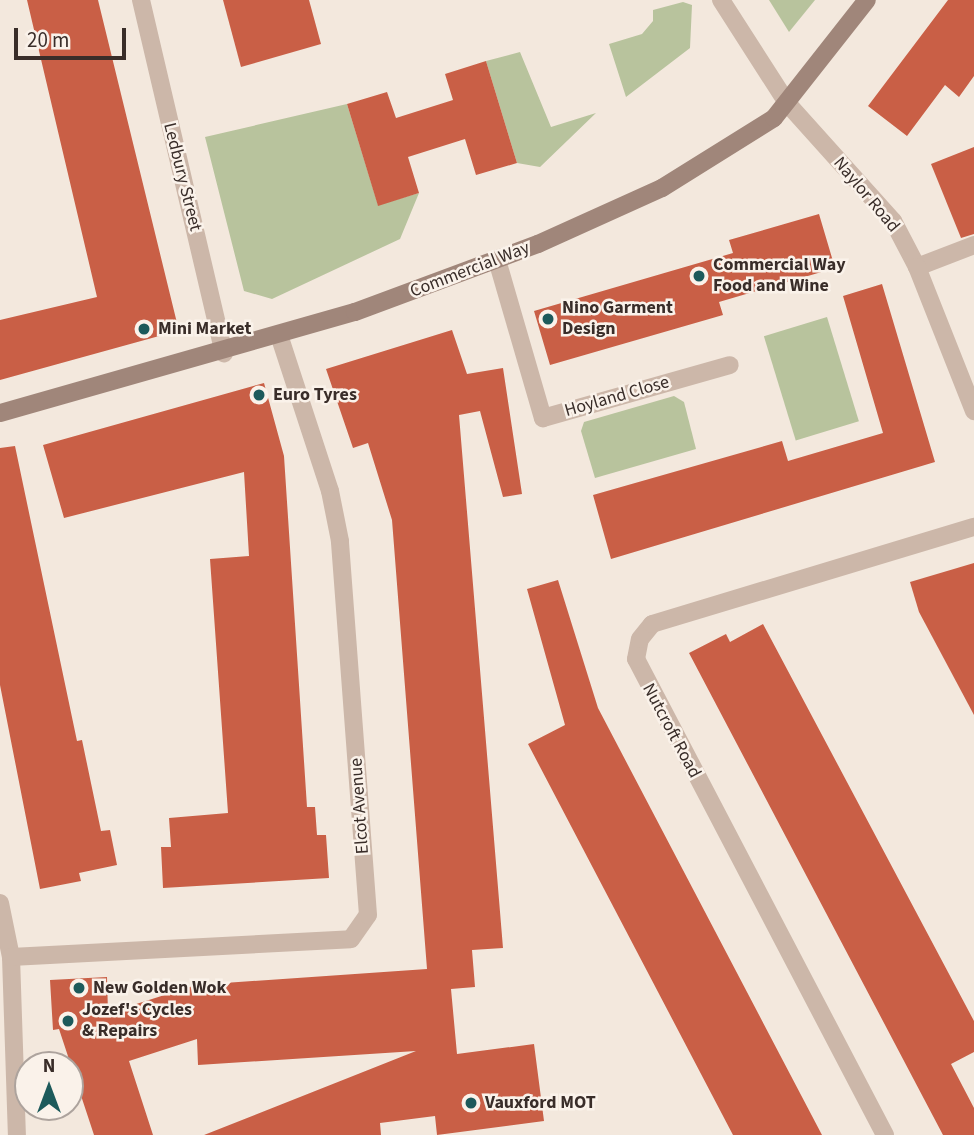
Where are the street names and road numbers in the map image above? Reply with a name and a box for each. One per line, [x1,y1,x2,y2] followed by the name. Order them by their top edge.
[158,121,206,233] street label: Ledbury Street
[828,153,904,237] street label: Naylor Road
[407,237,533,303] street label: Commercial Way
[562,372,672,422] street label: Hoyland Close
[637,680,705,782] street label: Nutcroft Road
[346,757,374,855] street label: Elcot Avenue

